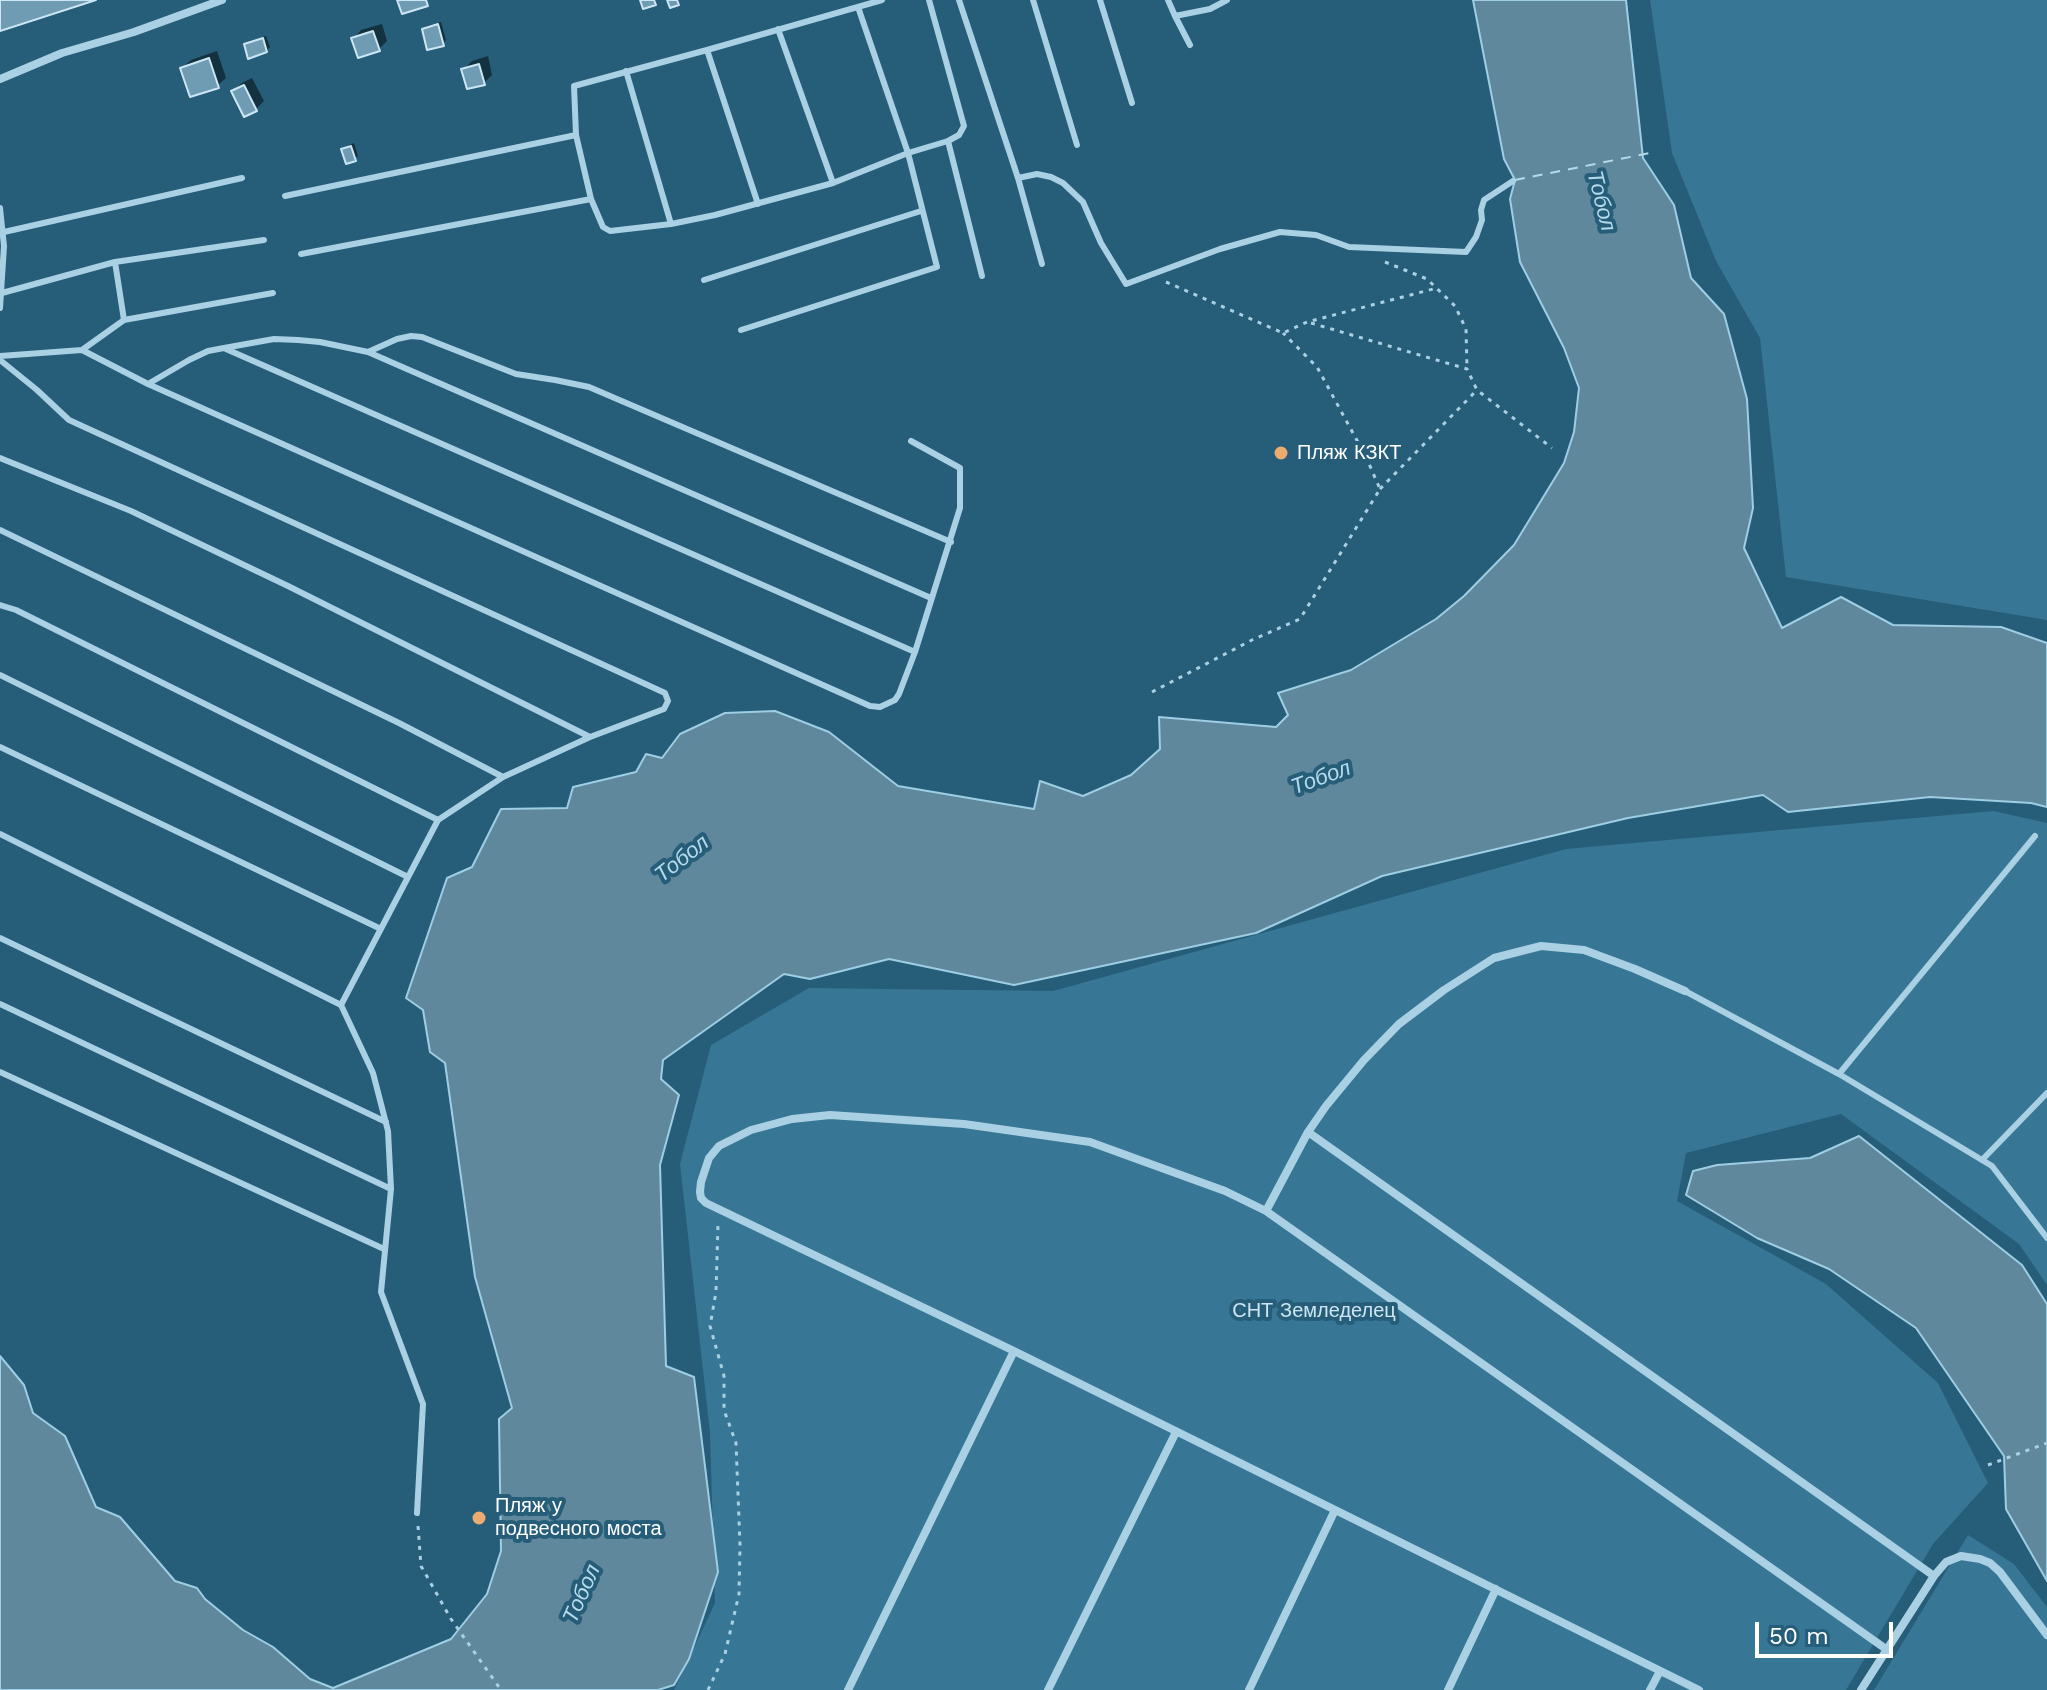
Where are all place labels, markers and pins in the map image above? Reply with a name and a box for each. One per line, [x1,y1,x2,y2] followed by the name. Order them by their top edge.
[1297,441,1401,465] place label: Пляж КЗКТ
[1272,444,1290,462] marker: Пляж КЗКТ
[495,1494,662,1541] place label: Пляж у подвесного моста
[470,1509,488,1527] marker: Пляж у подвесного моста

